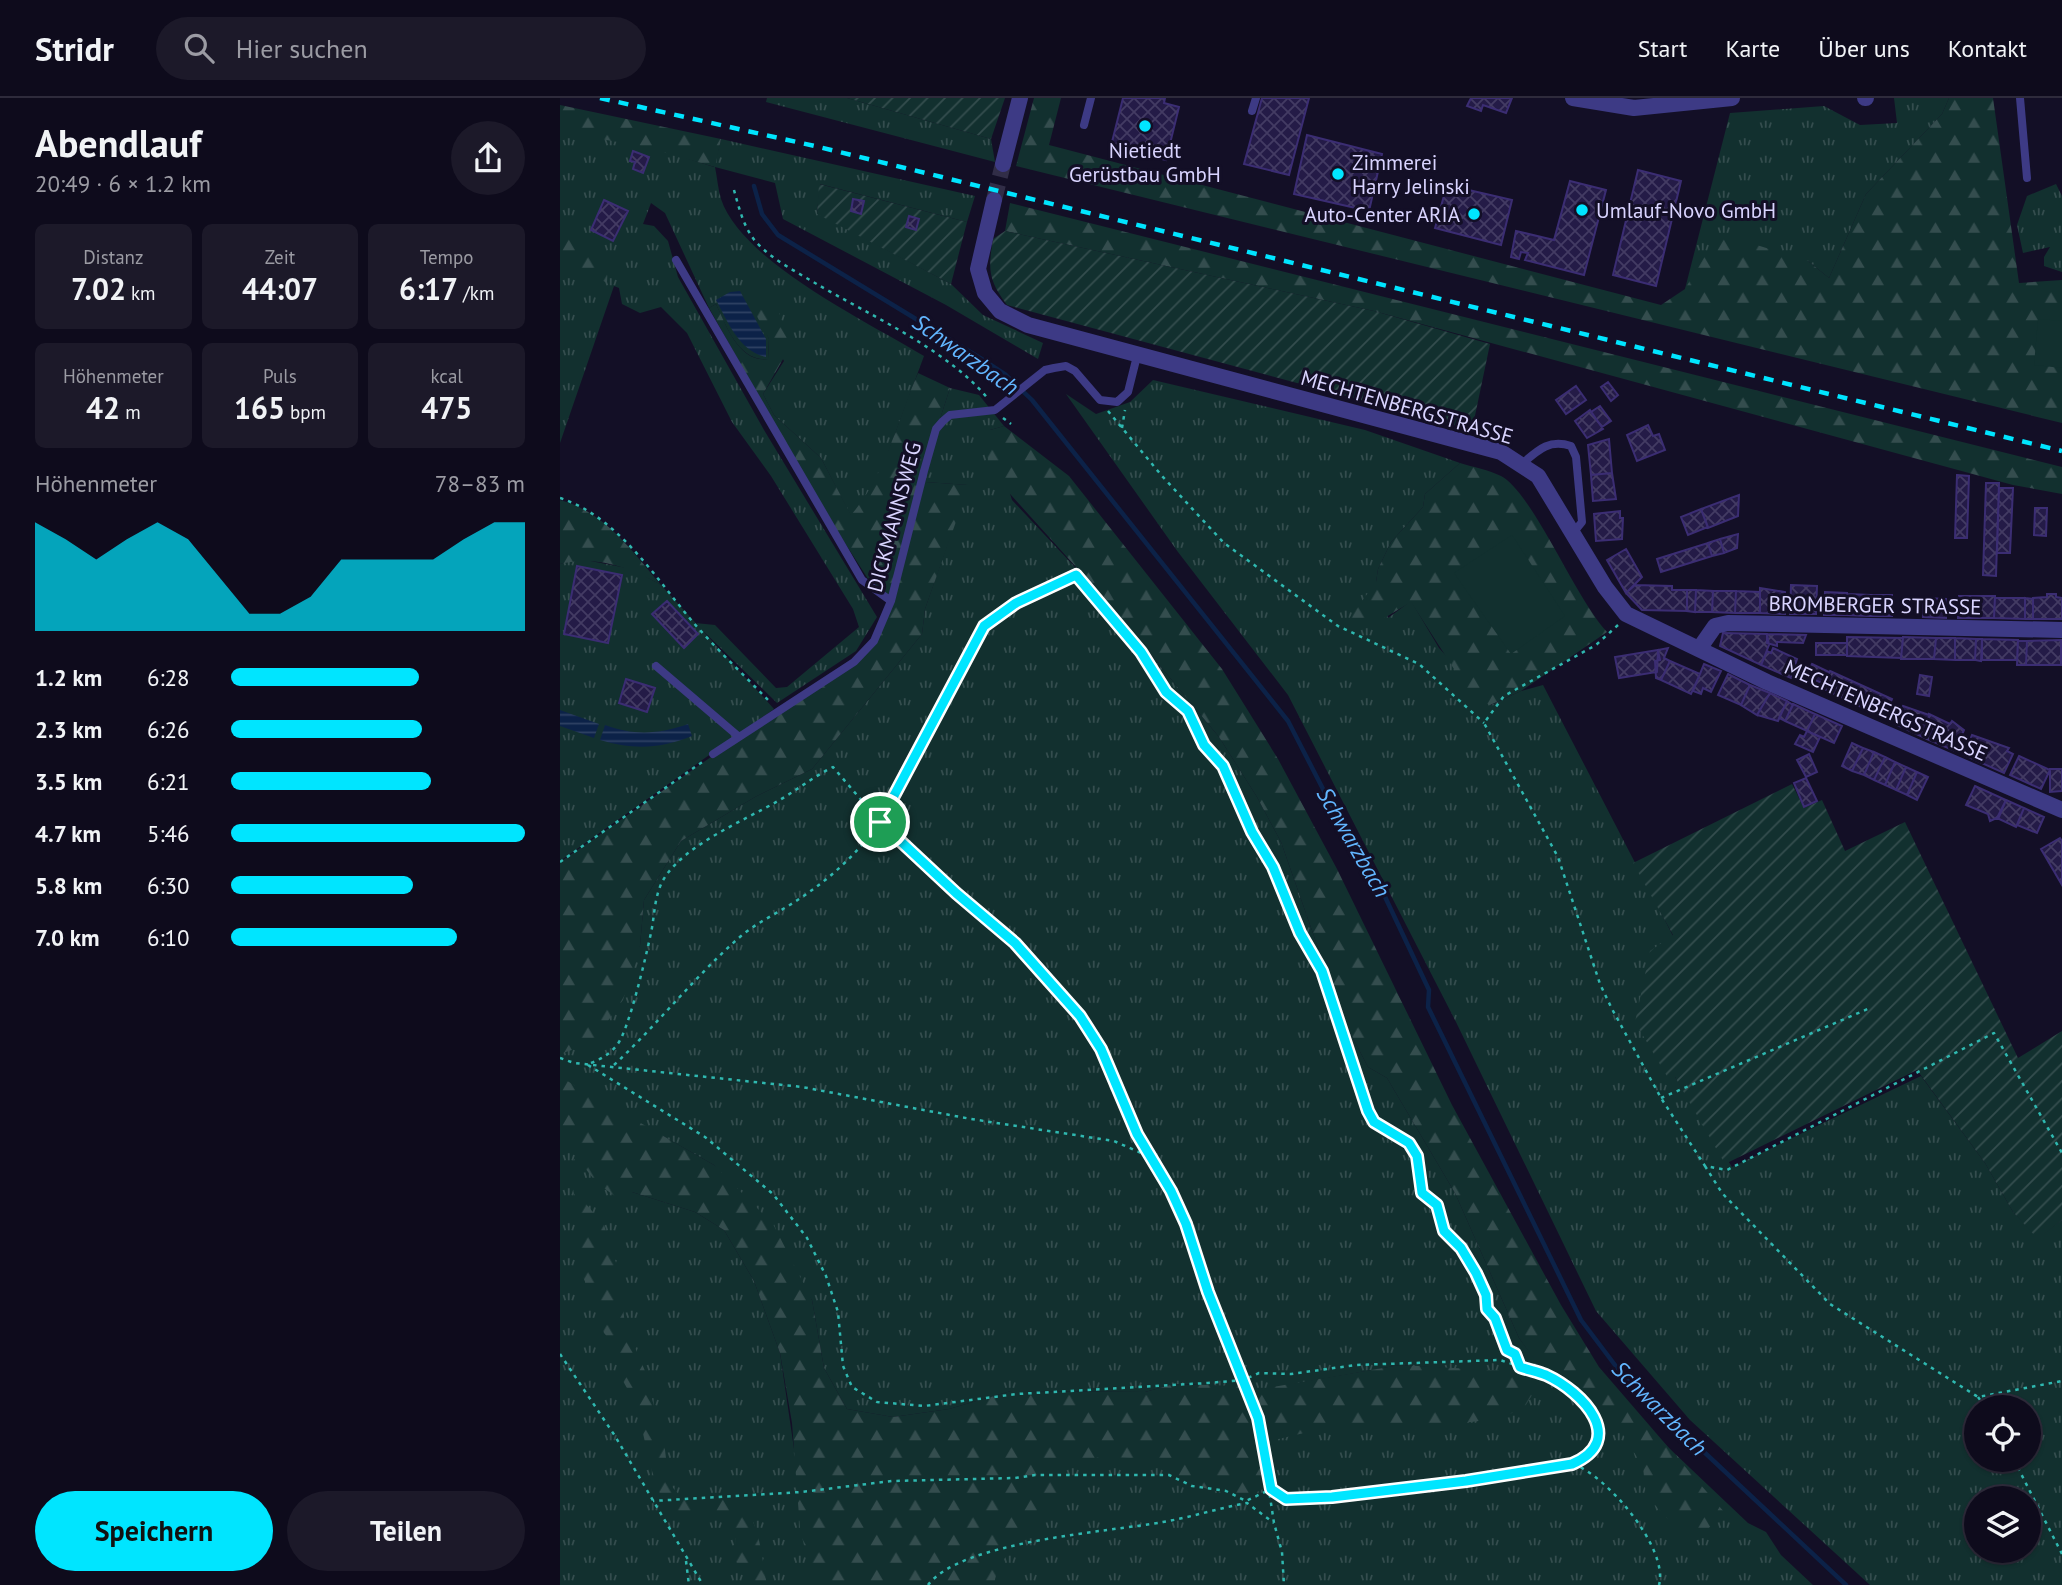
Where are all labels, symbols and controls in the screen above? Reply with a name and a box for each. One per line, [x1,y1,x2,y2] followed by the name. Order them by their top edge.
[156,17,646,80] search box
[35,27,114,70] text: Stridr
[180,29,218,67] icon: search
[236,32,368,65] text: Hier suchen
[1638,33,1687,64] text: Start
[1725,33,1780,64] text: Karte
[1818,33,1910,64] text: Über uns
[1948,33,2027,64] text: Kontakt
[35,118,202,167] text: Abendlauf
[1137,118,1153,134] marker: Nietiedt Gerüstbau GmbH
[451,121,525,195] button: share
[1069,137,1221,188] place label: Nietiedt Gerüstbau GmbH
[1352,149,1470,200] place label: Zimmerei Harry Jelinski
[1330,166,1346,182] marker: Zimmerei Harry Jelinski
[35,169,211,198] text: 20:49 · 6 × 1.2 km
[1596,197,1776,224] place label: Umlauf-Novo GmbH
[1304,201,1461,228] place label: Auto-Center ARIA
[1574,202,1590,218] marker: Umlauf-Novo GmbH
[1466,206,1482,222] marker: Auto-Center ARIA
[83,245,143,269] text: Distanz
[265,245,295,269] text: Zeit
[420,245,473,269] text: Tempo
[71,269,126,308] text: 7.02
[242,269,318,308] text: 44:07
[399,269,458,308] text: 6:17
[126,281,156,305] text: km
[458,281,494,305] text: /km
[907,307,1025,401] water label: Schwarzbach
[63,364,164,388] text: Höhenmeter
[263,364,297,388] text: Puls
[430,364,463,388] text: kcal
[1298,364,1516,450] street label: MECHTENBERGSTRASSE
[86,388,120,427] text: 42
[234,388,285,427] text: 165
[421,388,472,427] text: 475
[120,400,141,424] text: m
[285,400,326,424] text: bpm
[861,439,927,595] street label: DICKMANNSWEG
[35,469,157,498] text: Höhenmeter
[435,469,525,498] text: 78–83 m
[1768,590,1982,620] street label: BROMBERGER STRASSE
[1780,653,1992,767] street label: MECHTENBERGSTRASSE
[35,663,102,692] text: 1.2 km
[147,663,190,692] text: 6:28
[35,715,102,744] text: 2.3 km
[147,715,190,744] text: 6:26
[35,767,102,796] text: 3.5 km
[147,767,190,796] text: 6:21
[1311,782,1397,902] water label: Schwarzbach
[850,792,910,852] pin
[861,803,899,841] icon: arrive
[35,819,101,848] text: 4.7 km
[147,819,190,848] text: 5:46
[35,871,102,900] text: 5.8 km
[147,871,190,900] text: 6:30
[35,923,100,952] text: 7.0 km
[147,923,190,952] text: 6:10
[1606,1354,1714,1462] water label: Schwarzbach
[1964,1395,2041,1563] map controls
[1964,1395,2041,1472] button: locate
[1964,1486,2041,1563] button: layers
[35,1491,273,1571] button: Speichern
[287,1491,525,1571] button: Teilen

